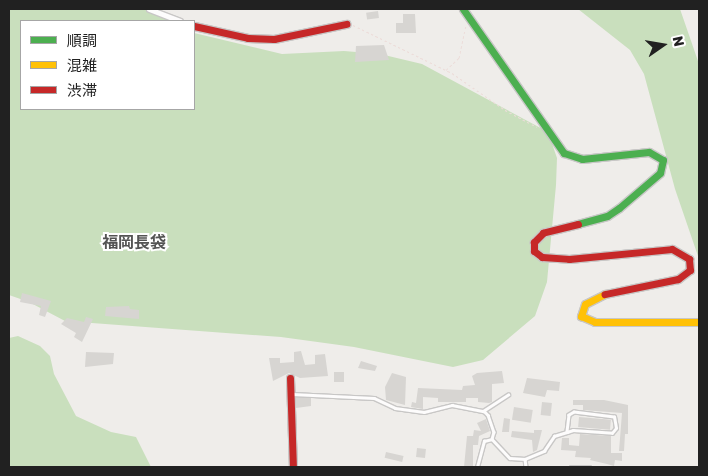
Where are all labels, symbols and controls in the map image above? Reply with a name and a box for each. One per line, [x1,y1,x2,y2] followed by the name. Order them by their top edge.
[20,20,195,110] legend
[638,20,688,70] north arrow
[67,32,97,50] text: 順調
[669,35,688,48] text: N
[67,57,97,75] text: 混雑
[67,82,97,100] text: 渋滞
[102,233,166,253] district label: 福岡長袋

